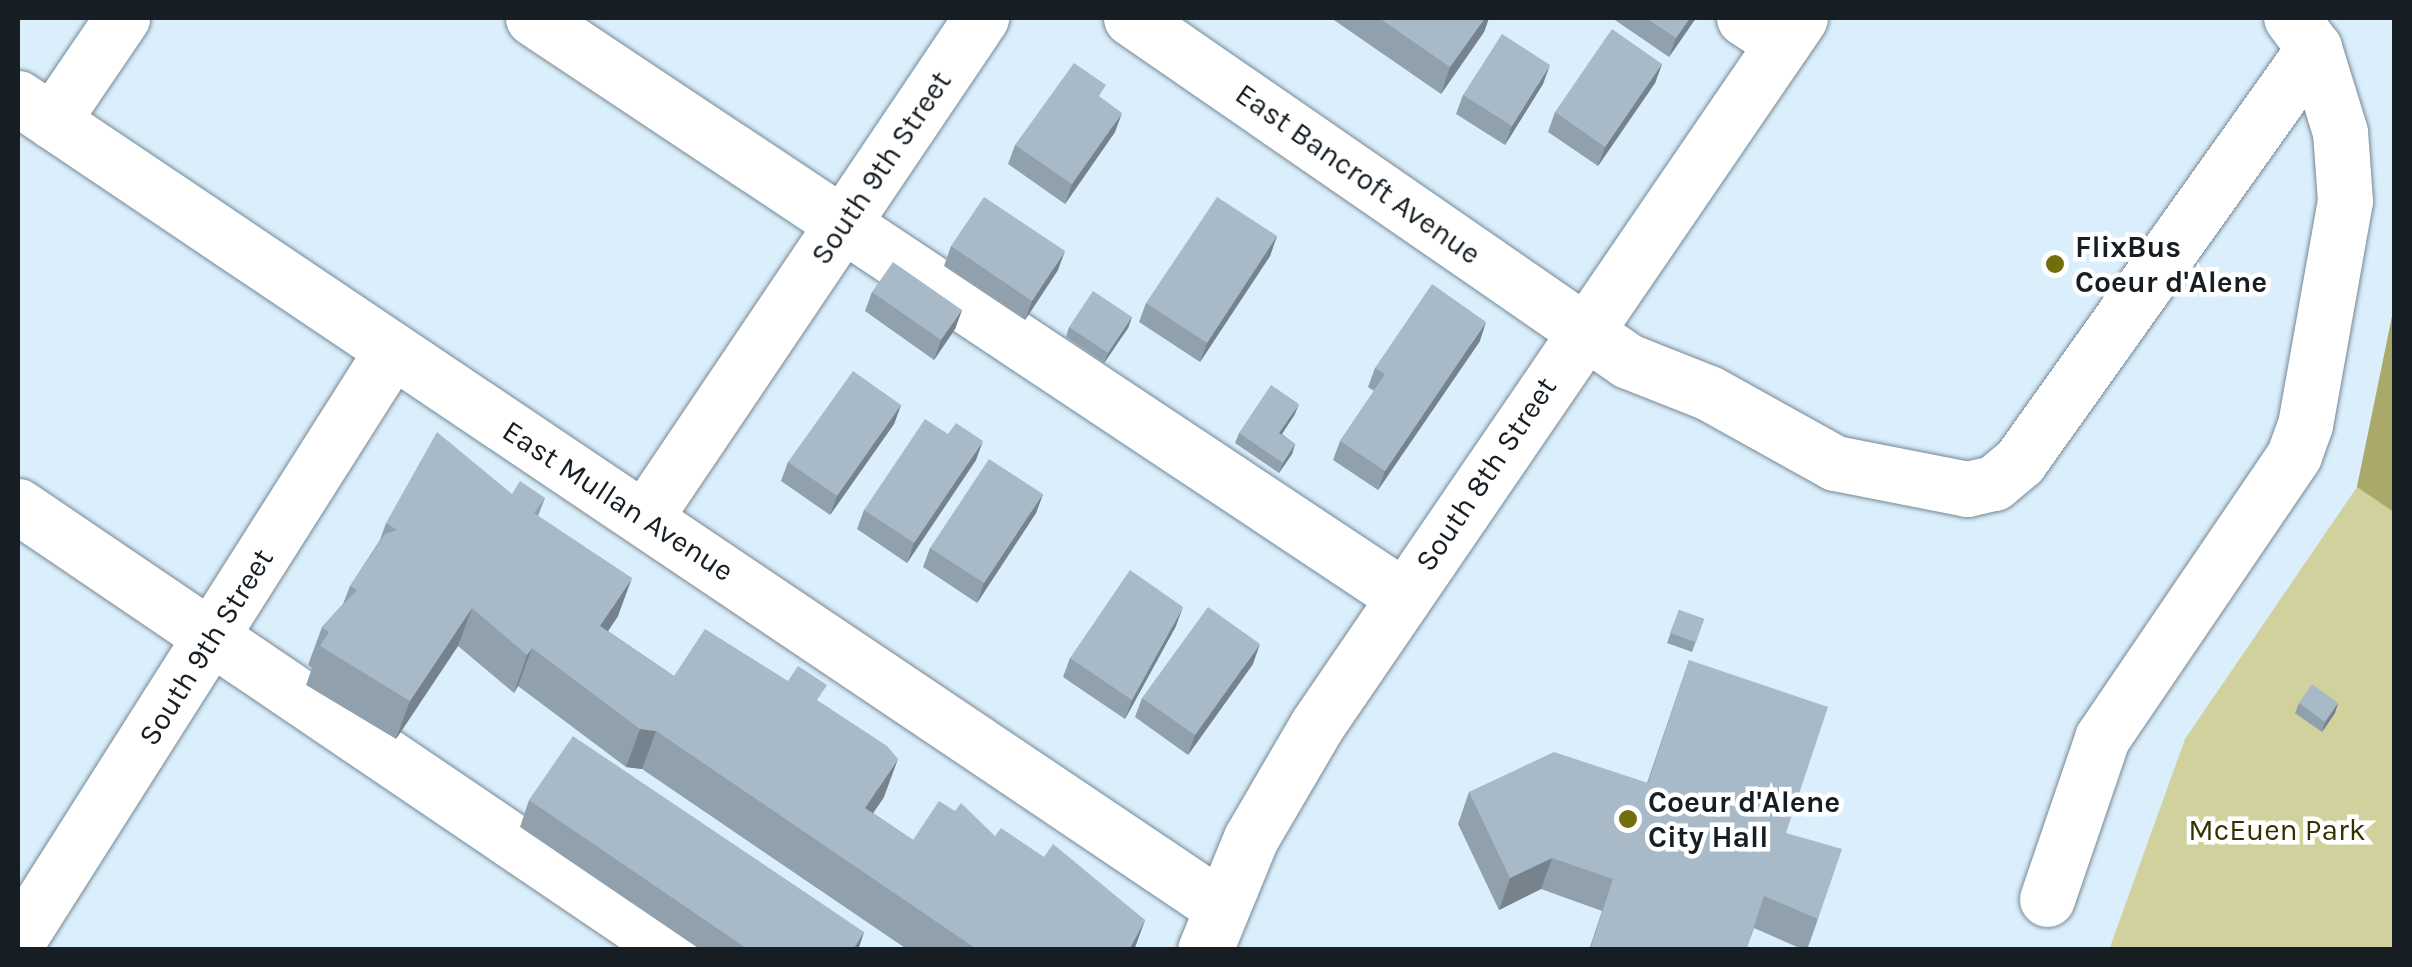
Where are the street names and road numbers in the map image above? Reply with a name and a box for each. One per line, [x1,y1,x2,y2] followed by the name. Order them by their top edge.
[803,64,959,272] street label: South 9th Street
[1229,76,1487,272] street label: East Bancroft Avenue
[1408,370,1564,578] street label: South 8th Street
[496,413,740,589] street label: East Mullan Avenue
[131,542,281,752] street label: South 9th Street

